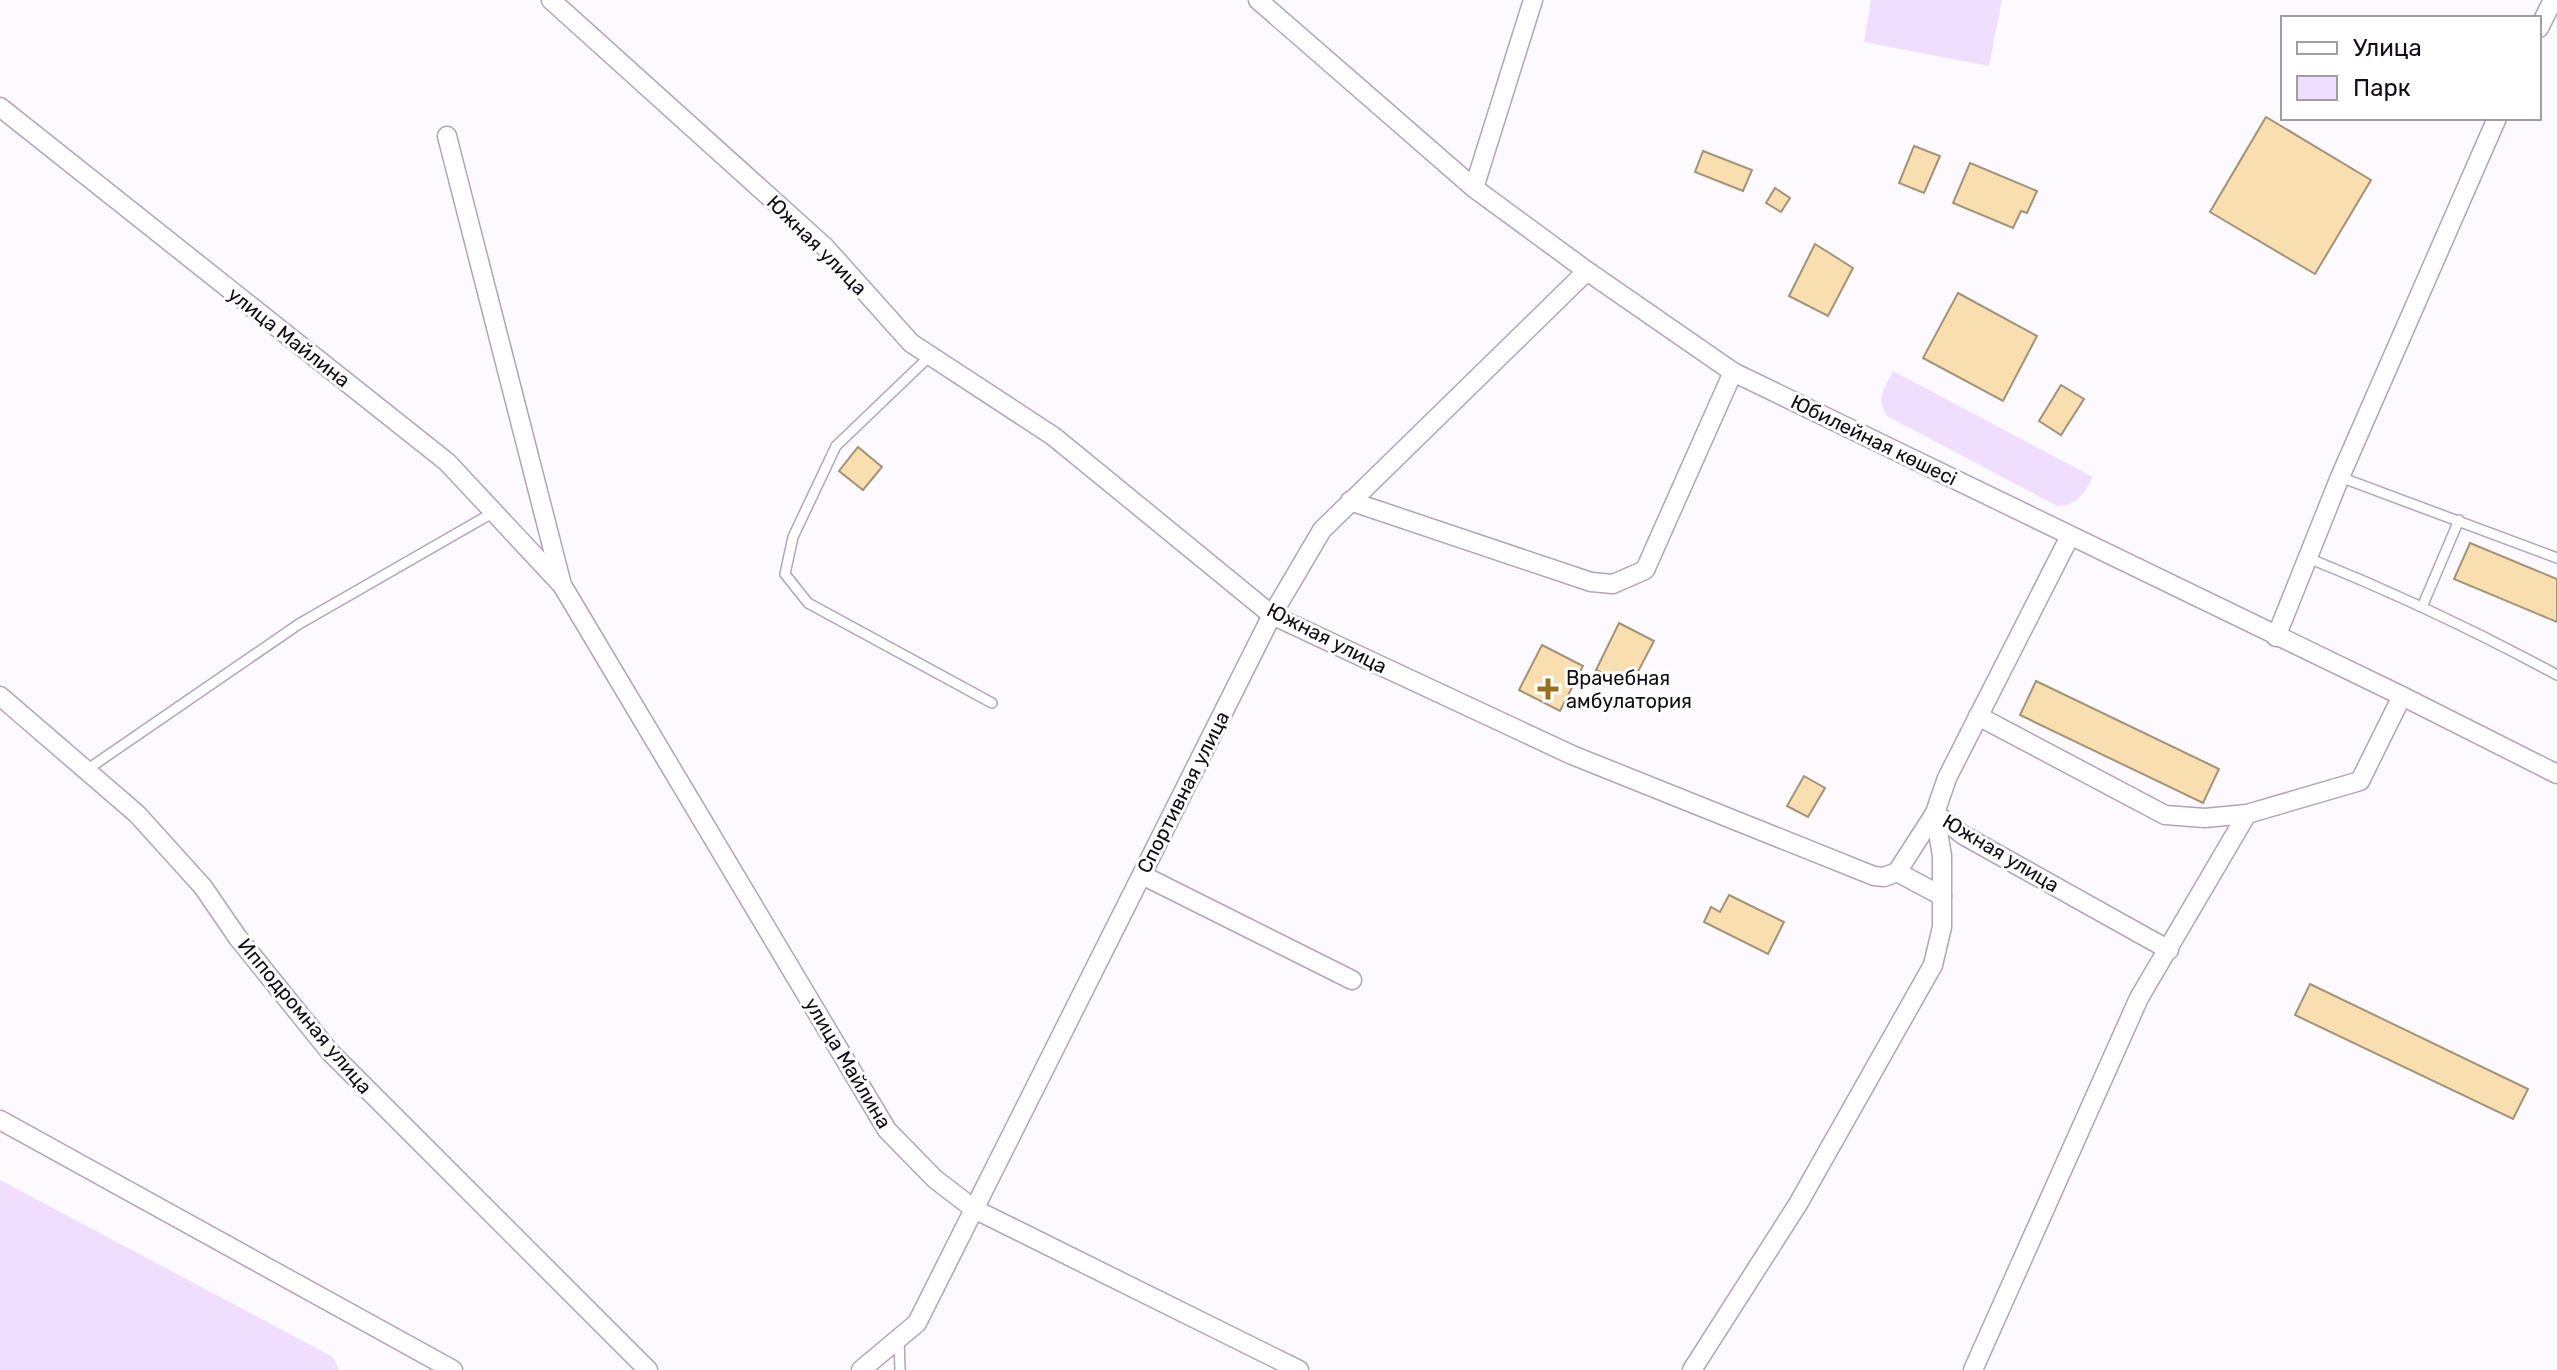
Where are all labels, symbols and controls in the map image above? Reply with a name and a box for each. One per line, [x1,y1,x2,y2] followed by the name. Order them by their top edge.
[2281,16,2541,120] legend
[2353,34,2422,62] text: Улица
[2353,74,2411,102] text: Парк
[762,190,872,300] street label: Южная улица
[223,282,355,392] street label: улица Майлина
[1787,389,1961,491] street label: Юбилейная көшесі
[1263,597,1391,679] street label: Южная улица
[1566,666,1692,713] place label: Врачебная амбулатория
[1537,678,1559,700] marker: Врачебная амбулатория
[1132,707,1234,877] street label: Спортивная улица
[1938,809,2064,897] street label: Южная улица
[233,933,377,1099] street label: Ипподромная улица
[799,993,897,1133] street label: улица Майлина

